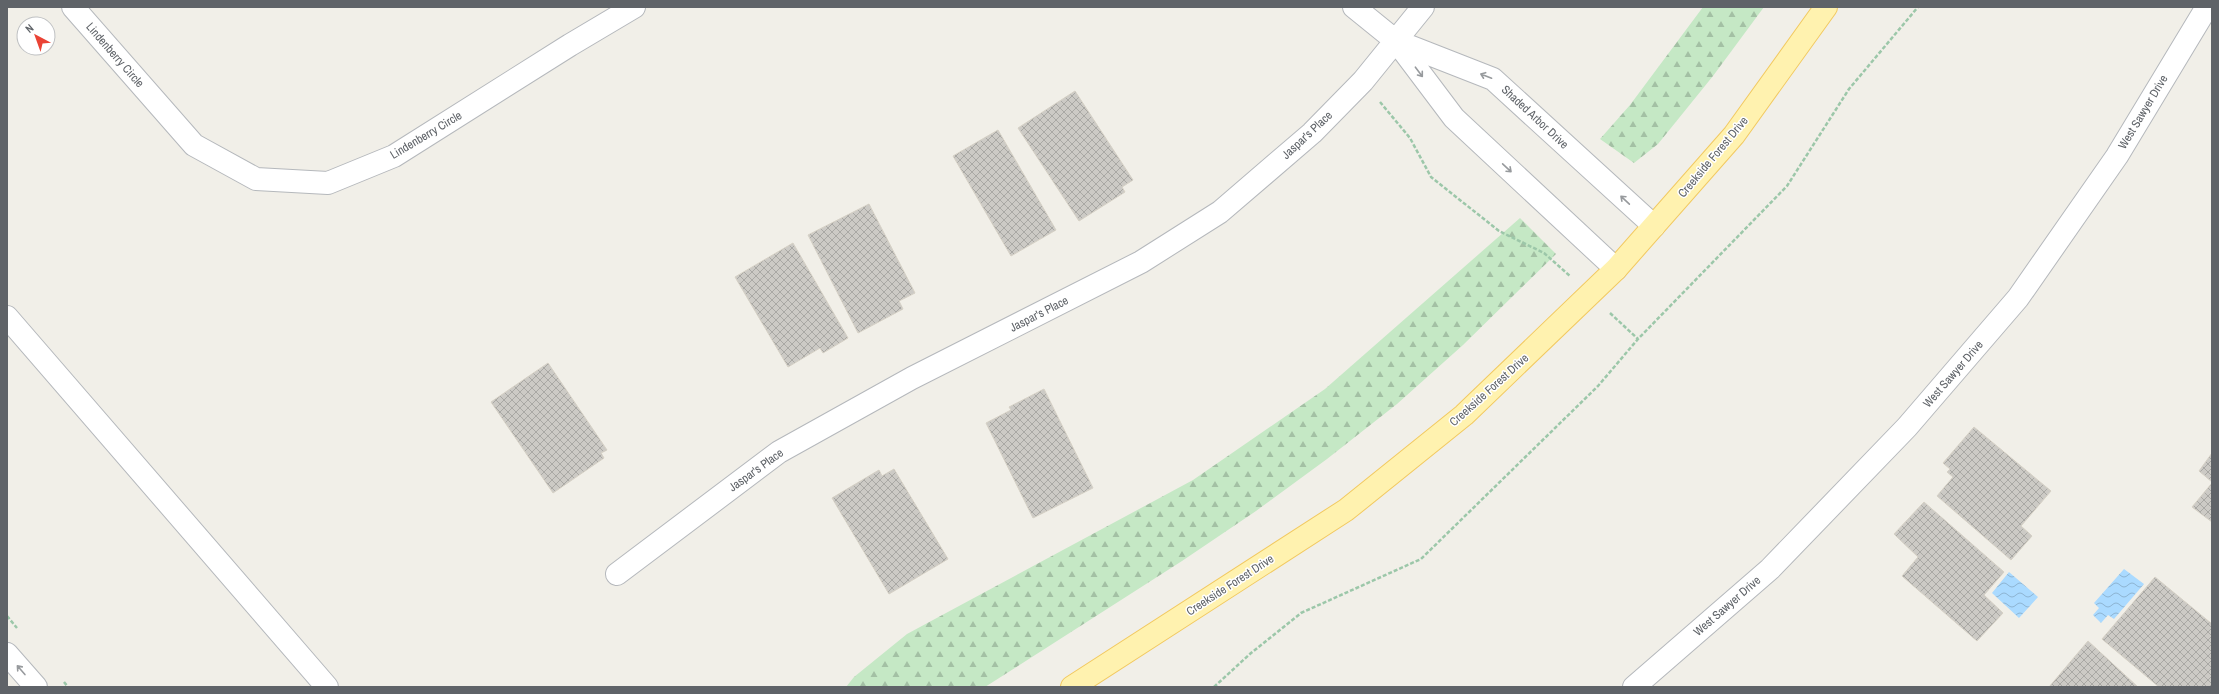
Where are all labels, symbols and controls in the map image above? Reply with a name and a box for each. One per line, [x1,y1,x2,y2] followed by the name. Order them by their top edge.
[16,16,56,56] north arrow
[82,19,148,91] street label: Lindenberry Circle
[22,21,36,36] text: N
[1415,67,1424,78] one-way arrow
[1481,72,1493,80] one-way arrow
[2114,72,2172,152] street label: West Sawyer Drive
[1498,82,1572,152] street label: Shaded Arbor Drive
[387,107,465,163] street label: Lindenberry Circle
[1278,107,1336,163] street label: Jaspar's Place
[1674,113,1752,201] street label: Creekside Forest Drive
[1502,163,1512,172] one-way arrow
[1620,195,1630,205] one-way arrow
[1007,292,1071,336] street label: Jaspar's Place
[1919,337,1987,411] street label: West Sawyer Drive
[1446,350,1532,430] street label: Creekside Forest Drive
[726,445,786,495] street label: Jaspar's Place
[1183,551,1277,619] street label: Creekside Forest Drive
[1690,572,1764,640] street label: West Sawyer Drive
[17,665,26,676] one-way arrow

